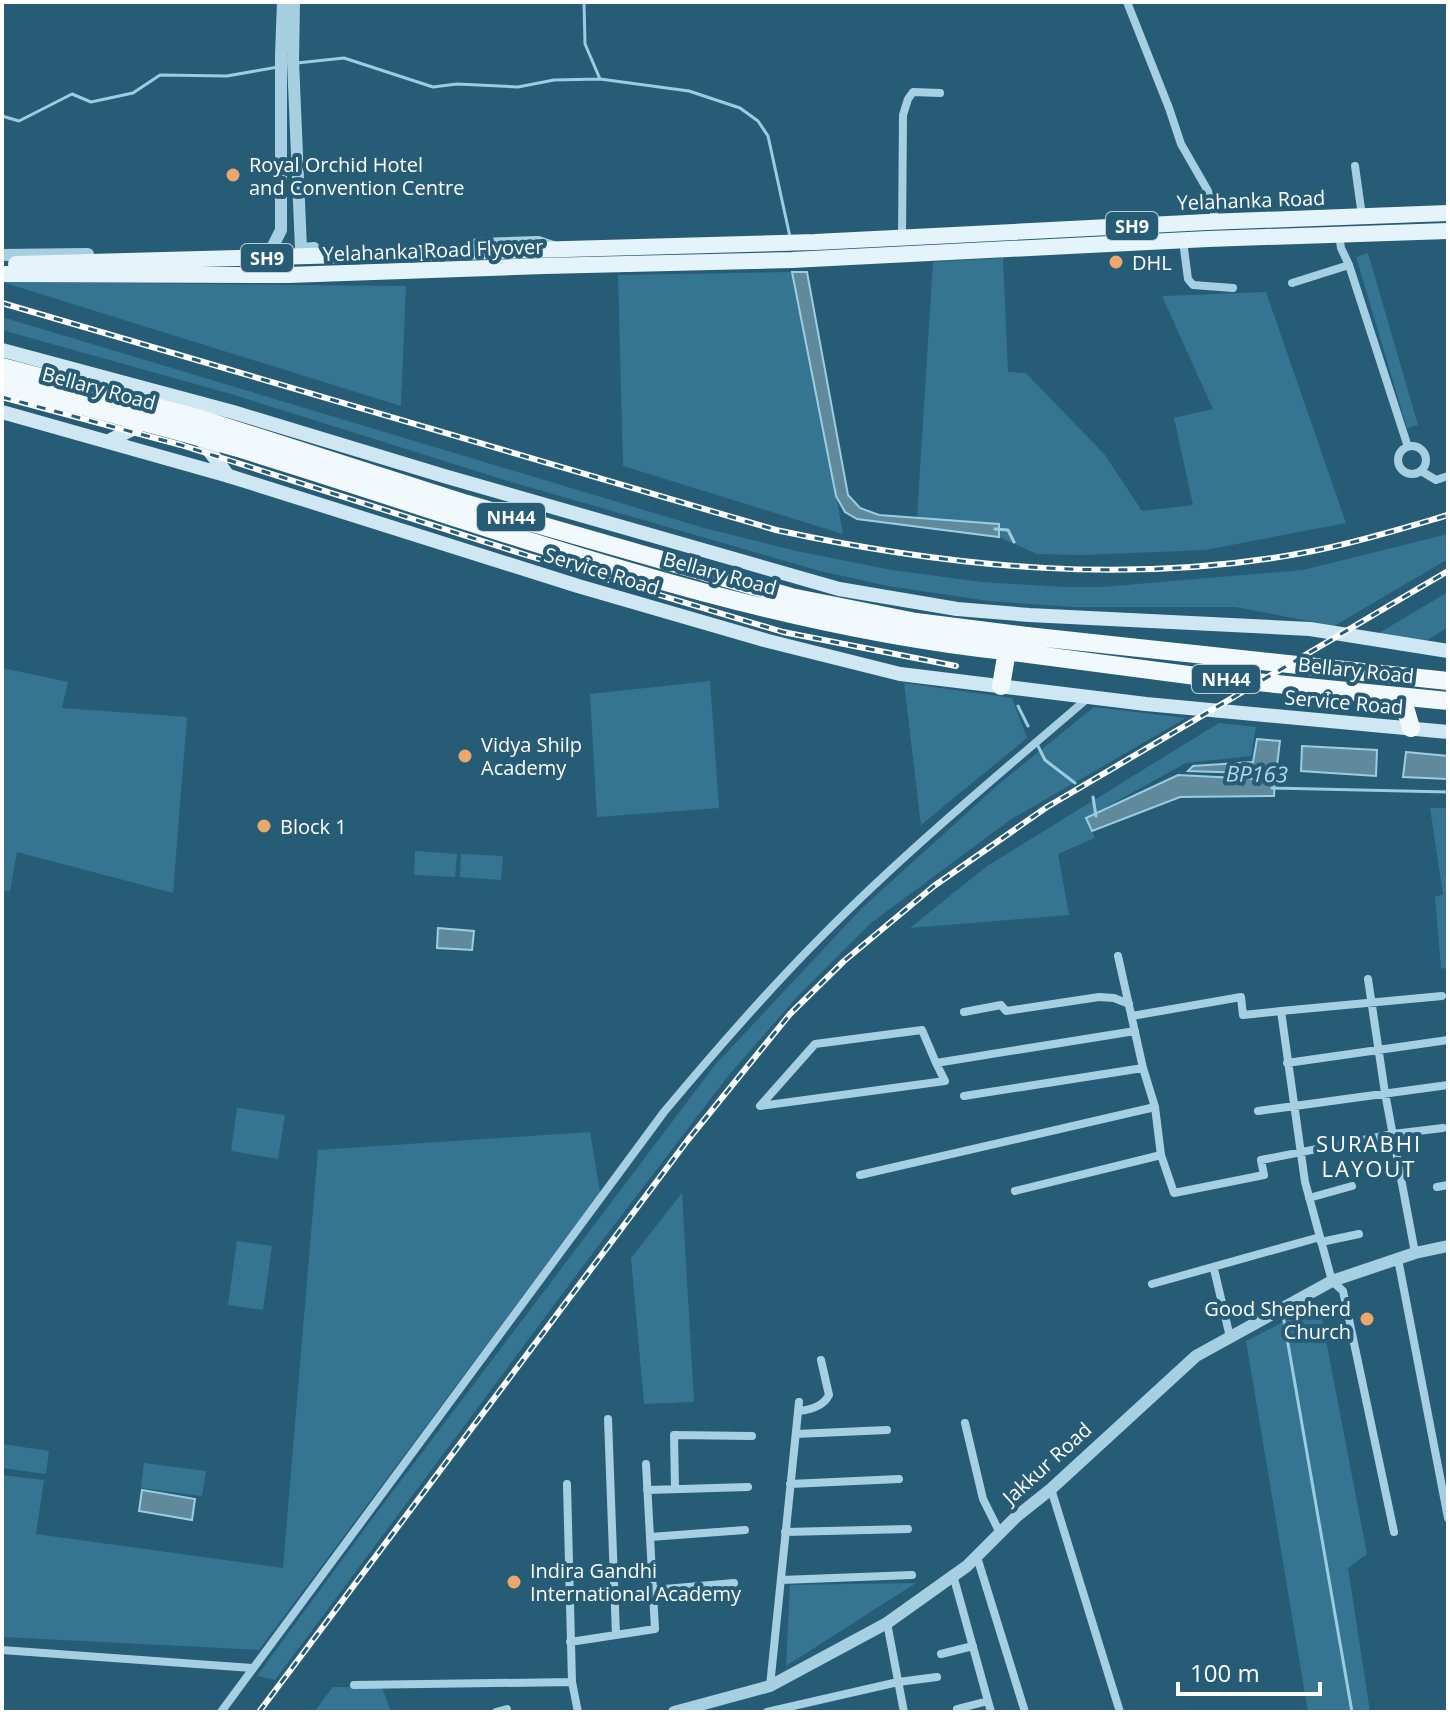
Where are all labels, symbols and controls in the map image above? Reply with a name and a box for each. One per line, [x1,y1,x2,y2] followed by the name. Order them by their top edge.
[249,151,465,201] place label: Royal Orchid Hotel and Convention Centre
[224,166,242,184] marker: Royal Orchid Hotel and Convention Centre
[1176,184,1326,216] street label: Yelahanka Road
[1106,212,1158,240] road number: SH9
[322,233,544,267] street label: Yelahanka Road Flyover
[241,244,293,272] road number: SH9
[1132,249,1172,276] place label: DHL
[1107,253,1125,271] marker: DHL
[39,360,159,416] street label: Bellary Road
[477,503,545,531] road number: NH44
[541,541,663,601] street label: Service Road
[660,545,780,601] street label: Bellary Road
[1297,650,1415,690] street label: Bellary Road
[1192,665,1260,693] road number: NH44
[1283,683,1405,721] street label: Service Road
[481,731,582,781] place label: Vidya Shilp Academy
[456,747,474,765] marker: Vidya Shilp Academy
[1226,757,1288,789] water label: BP163
[280,813,347,840] place label: Block 1
[255,817,273,835] marker: Block 1
[1316,1128,1422,1183] district label: SURABHI LAYOUT
[1204,1295,1351,1345] place label: Good Shepherd Church
[1358,1310,1376,1328] marker: Good Shepherd Church
[995,1416,1097,1511] street label: Jakkur Road
[530,1557,742,1607] place label: Indira Gandhi International Academy
[505,1573,523,1591] marker: Indira Gandhi International Academy
[1178,1646,1320,1696] scale bar
[1190,1656,1260,1689] text: 100 m

